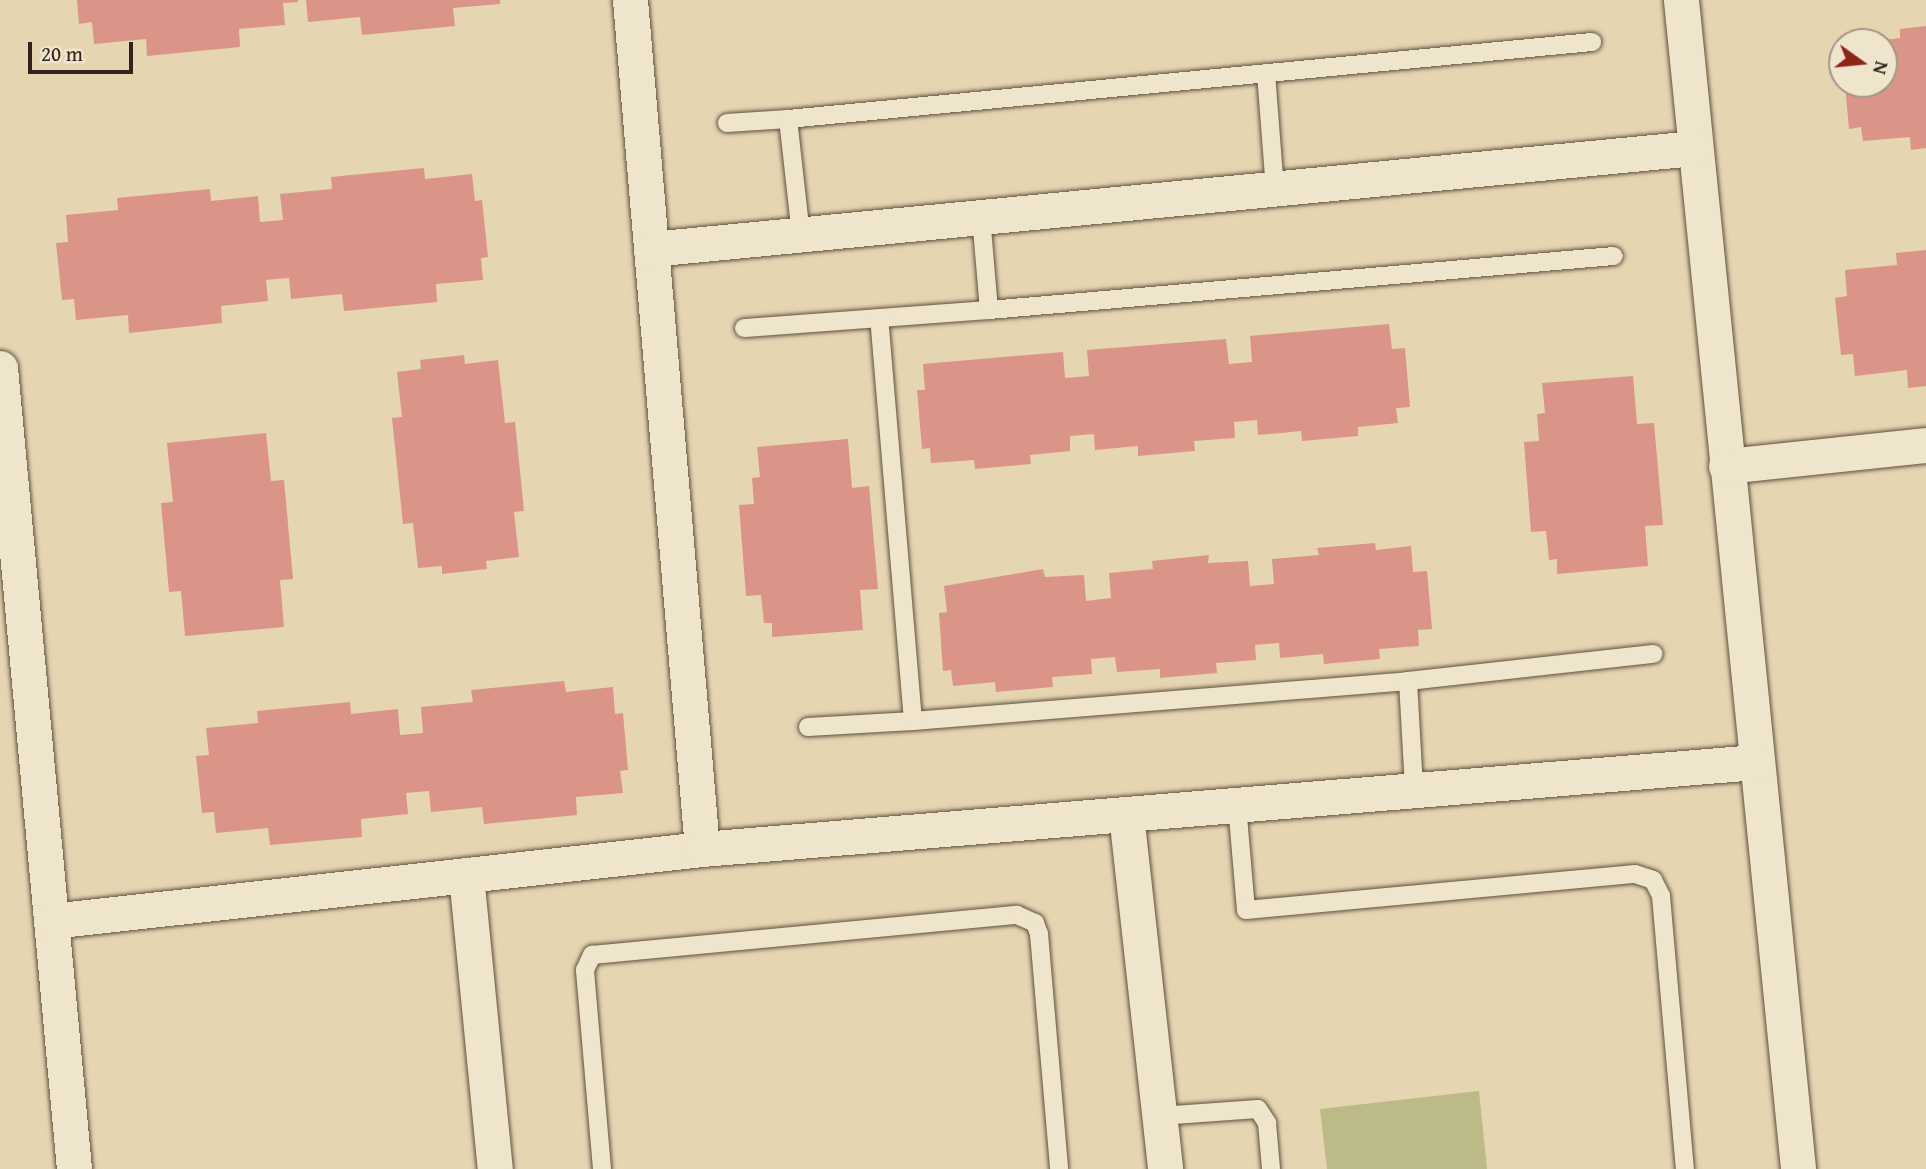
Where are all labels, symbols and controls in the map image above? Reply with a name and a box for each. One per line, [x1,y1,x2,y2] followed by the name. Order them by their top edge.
[32,28,136,72] scale bar
[1828,28,1898,98] north arrow
[41,38,83,69] text: 20 m
[1866,58,1897,78] text: N

